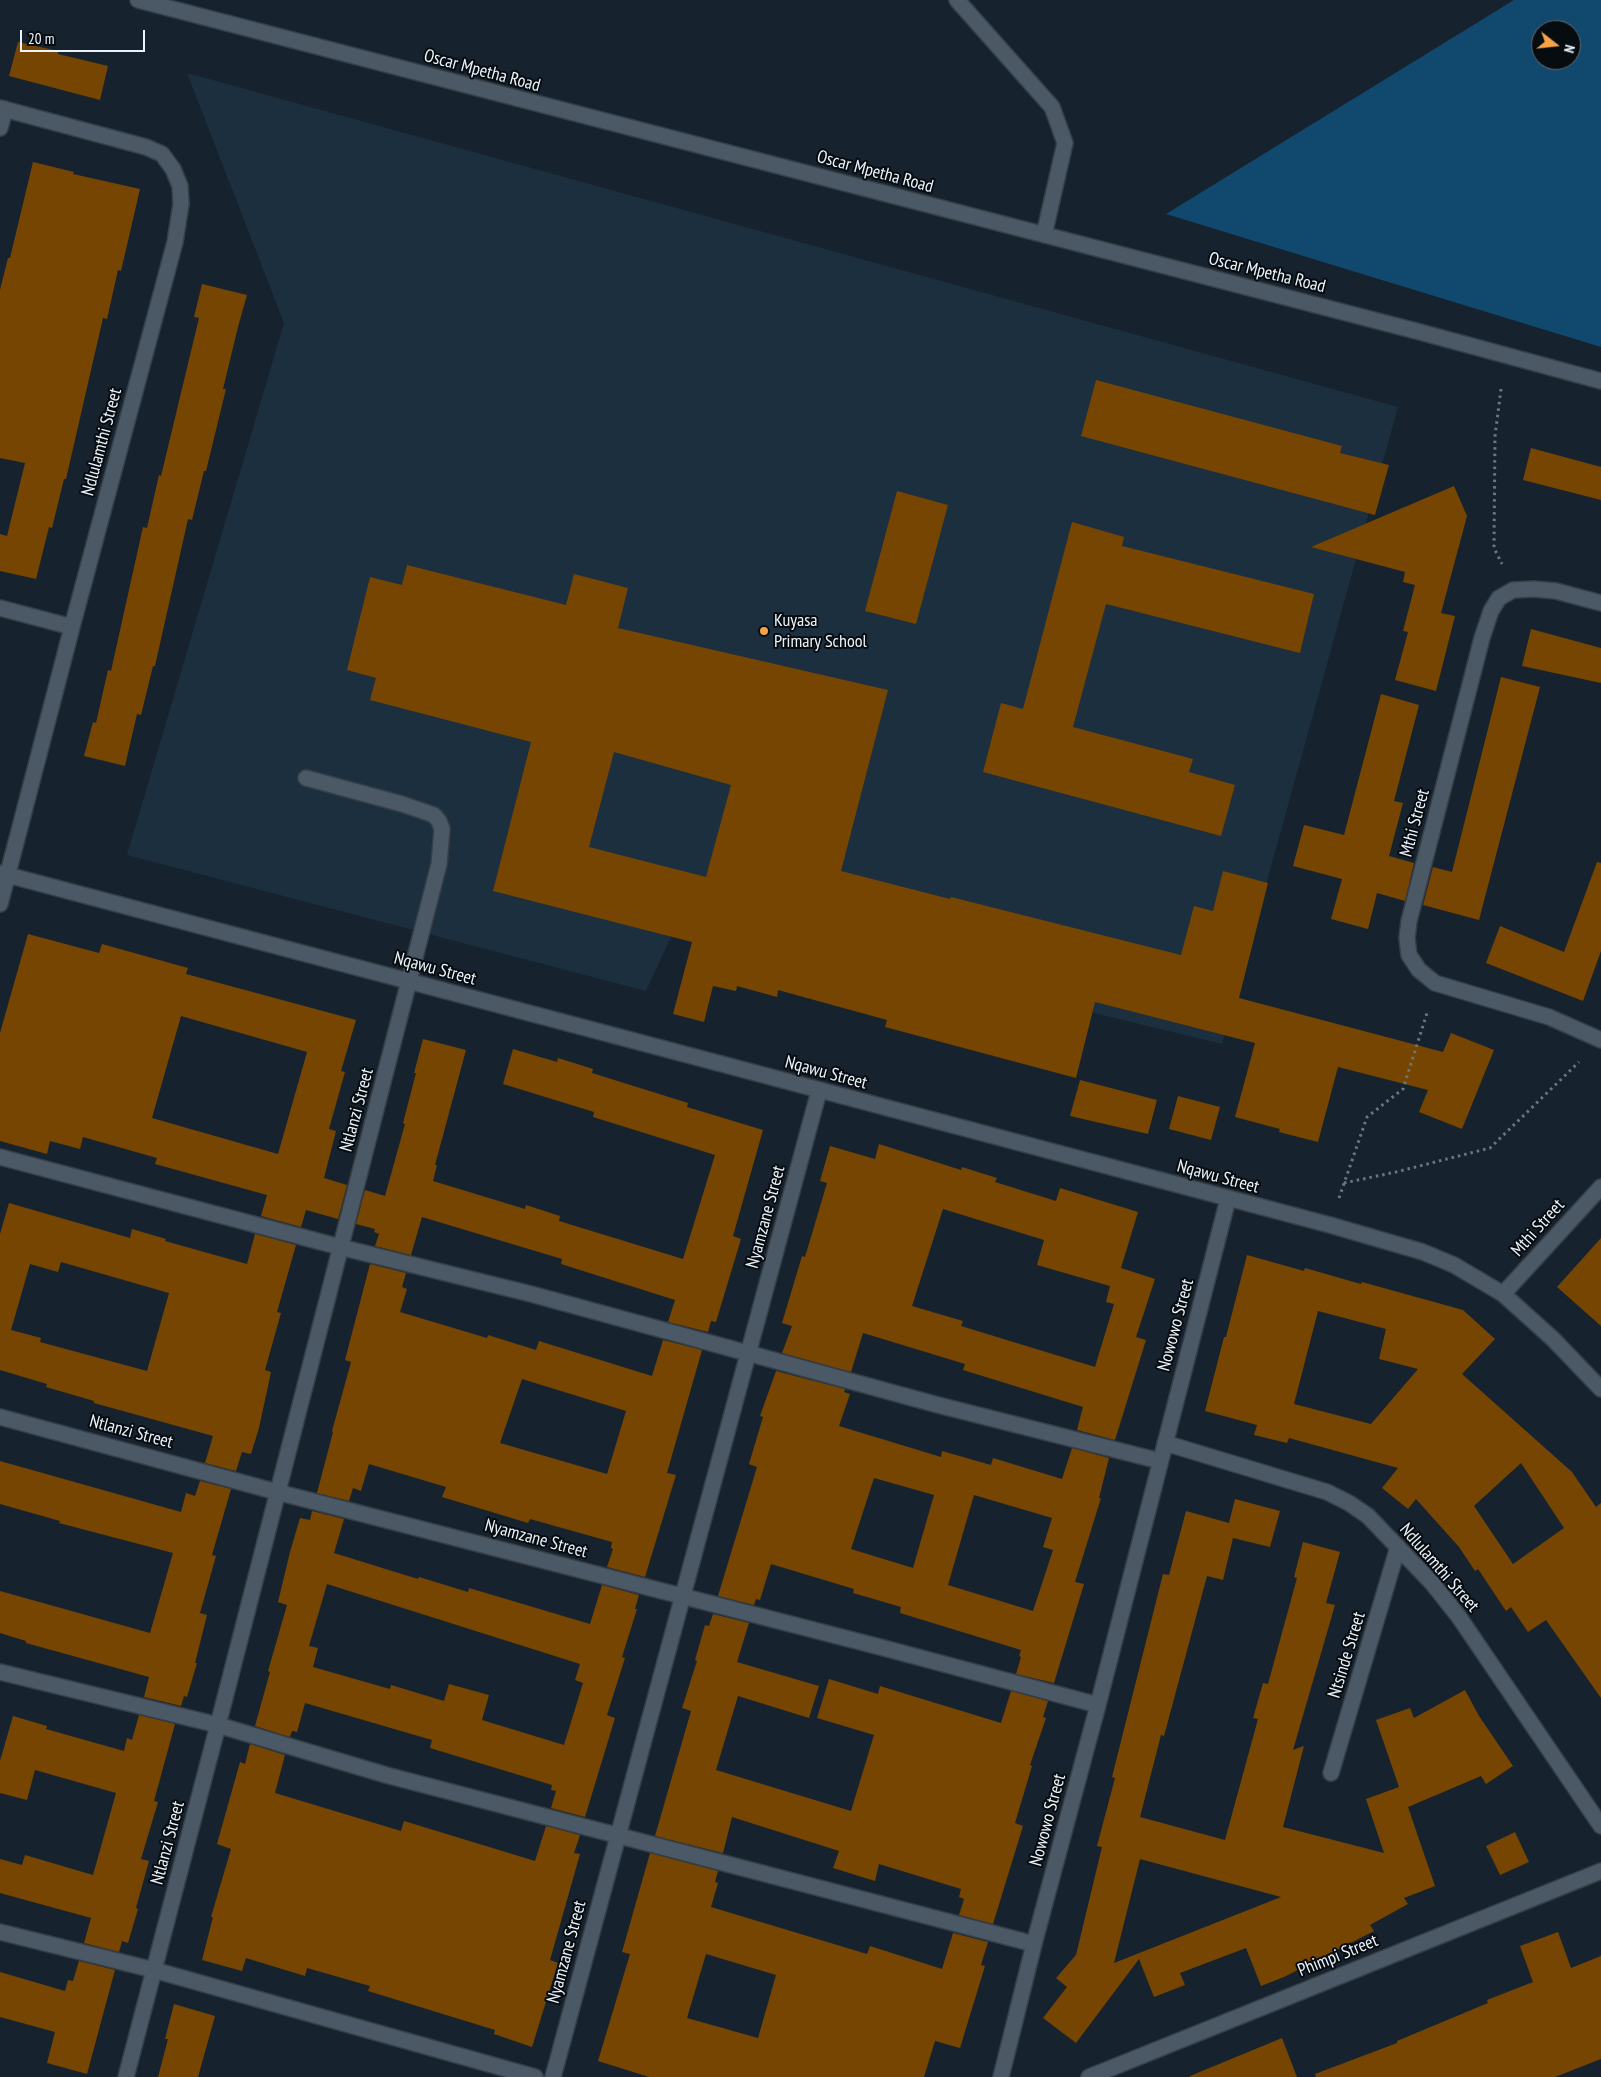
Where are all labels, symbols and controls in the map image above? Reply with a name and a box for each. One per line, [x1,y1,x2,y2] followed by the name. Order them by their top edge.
[22,20,148,52] scale bar
[1531,20,1581,70] north arrow
[28,29,54,48] text: 20 m
[1560,43,1579,55] text: N
[421,45,543,97] street label: Oscar Mpetha Road
[814,146,936,198] street label: Oscar Mpetha Road
[1206,248,1328,298] street label: Oscar Mpetha Road
[77,386,127,498] street label: Ndlulamthi Street
[774,610,867,652] place label: Kuyasa Primary School
[758,625,770,637] marker: Kuyasa Primary School
[1396,787,1434,859] street label: Mthi Street
[392,948,478,990] street label: Nqawu Street
[783,1052,869,1094] street label: Nqawu Street
[336,1066,378,1154] street label: Ntlanzi Street
[1175,1156,1261,1198] street label: Nqawu Street
[742,1163,790,1271] street label: Nyamzane Street
[1507,1195,1569,1261] street label: Mthi Street
[1153,1276,1199,1374] street label: Nowowo Street
[87,1411,175,1453] street label: Ntlanzi Street
[482,1515,590,1563] street label: Nyamzane Street
[1395,1519,1483,1617] street label: Ndlulamthi Street
[1324,1609,1370,1701] street label: Ntsinde Street
[1025,1771,1071,1869] street label: Nowowo Street
[147,1799,189,1887] street label: Ntlanzi Street
[543,1898,591,2006] street label: Nyamzane Street
[1295,1930,1381,1982] street label: Phimpi Street

